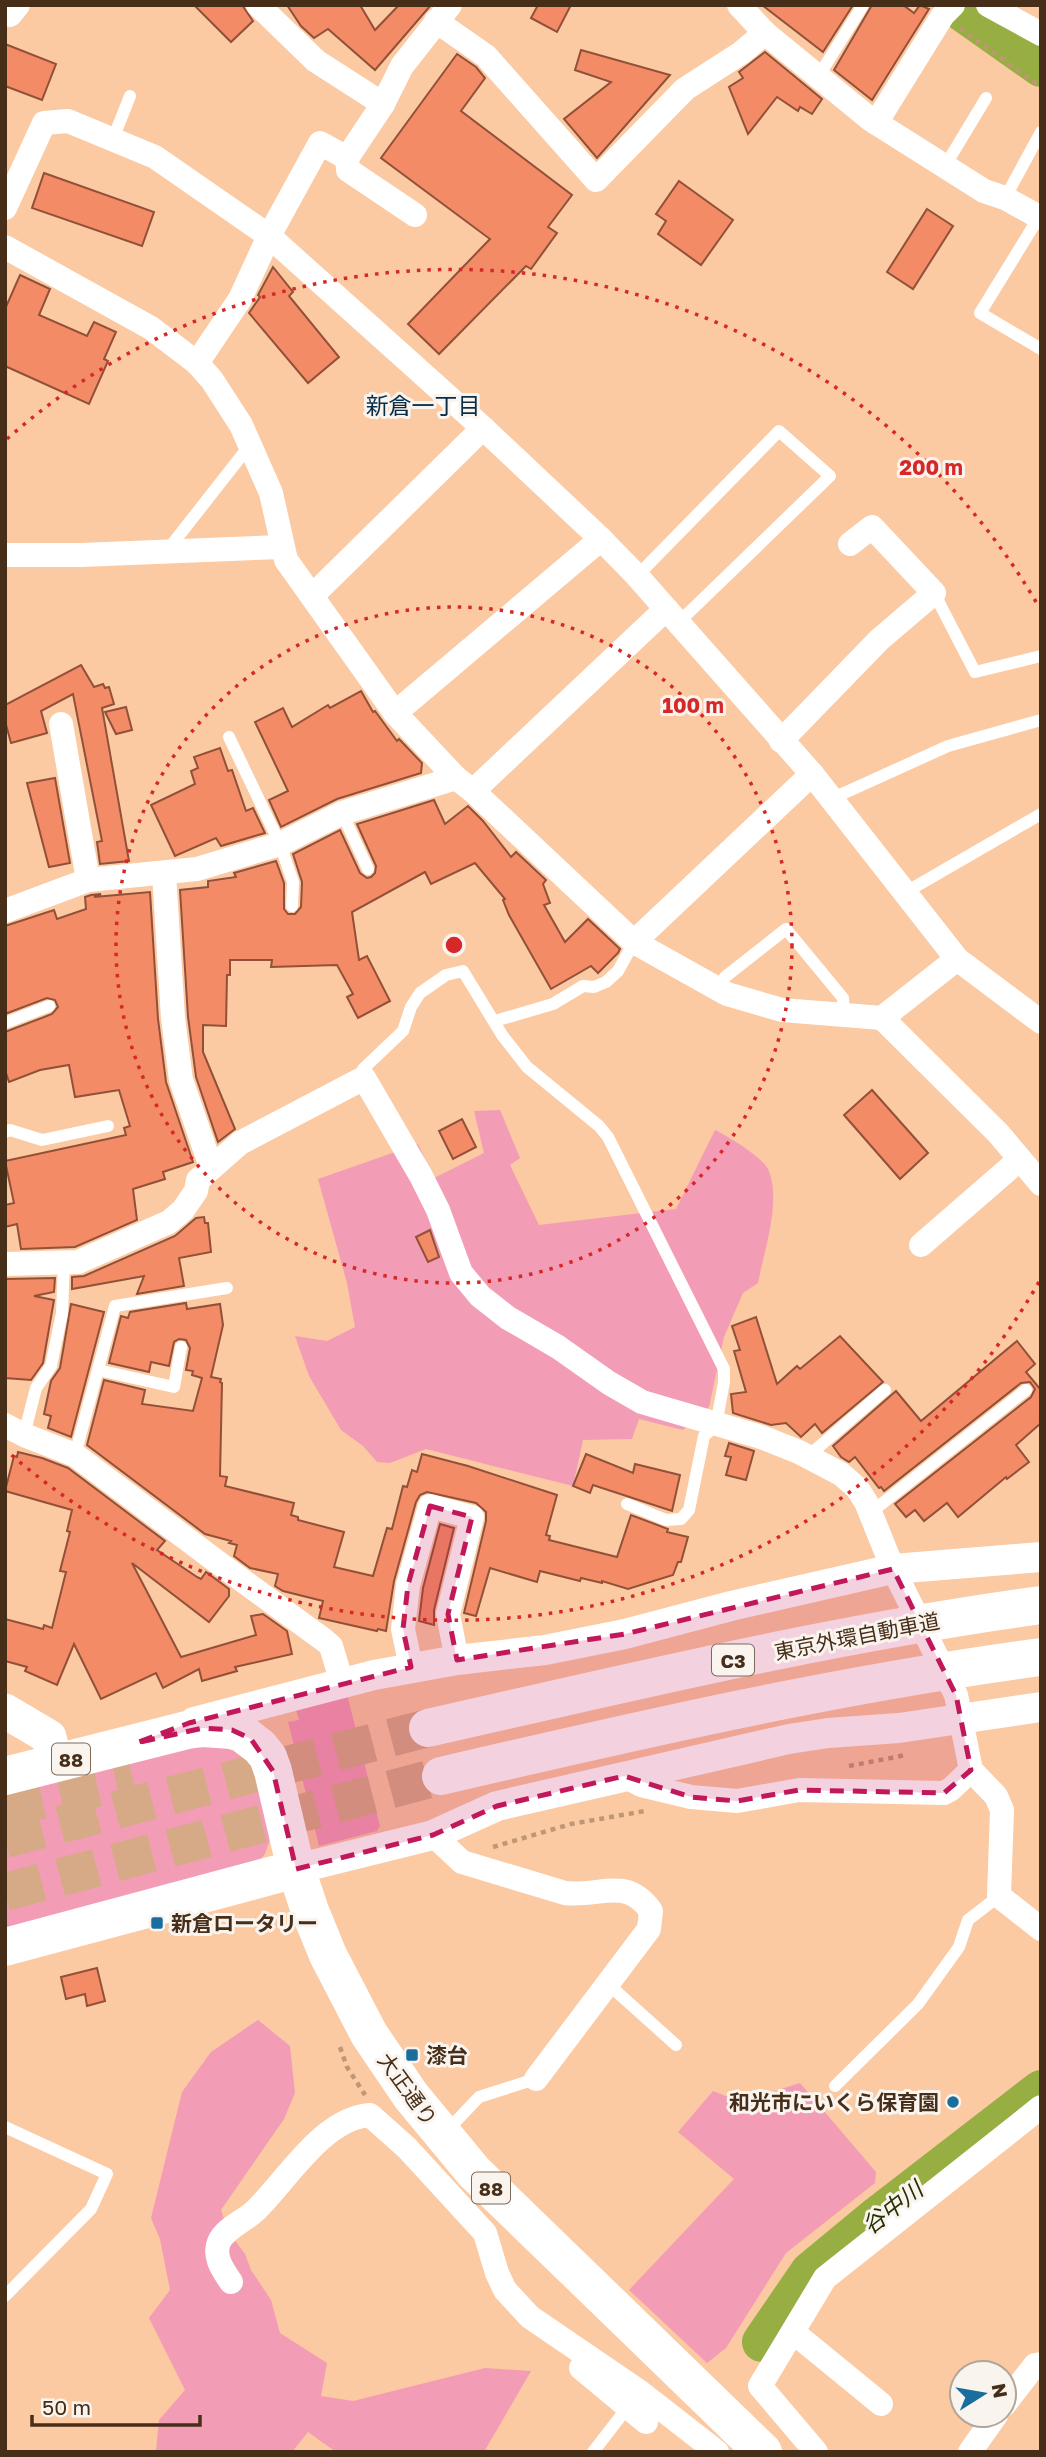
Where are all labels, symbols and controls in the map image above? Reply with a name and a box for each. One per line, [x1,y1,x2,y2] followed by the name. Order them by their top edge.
[366,391,481,419] district label: 新倉一丁目
[899,454,963,480] text: 200 m
[662,692,724,718] text: 100 m
[442,933,466,957] centre of rings
[772,1607,942,1665] street label: 東京外環自動車道
[712,1644,754,1676] road number: C3
[52,1744,90,1774] road number: 88
[171,1910,318,1936] place label: 新倉ロータリー
[149,1915,165,1931] marker: 新倉ロータリー
[426,2042,468,2068] place label: 漆台
[373,2047,443,2131] street label: 大正通り
[404,2047,420,2063] marker: 漆台
[729,2089,939,2115] place label: 和光市にいくら保育園
[945,2094,961,2110] marker: 和光市にいくら保育園
[472,2172,510,2204] road number: 88
[856,2173,930,2239] water label: 谷中川
[948,2359,1018,2429] north arrow
[988,2381,1013,2400] text: N
[32,2384,200,2428] scale bar
[42,2394,91,2420] text: 50 m

